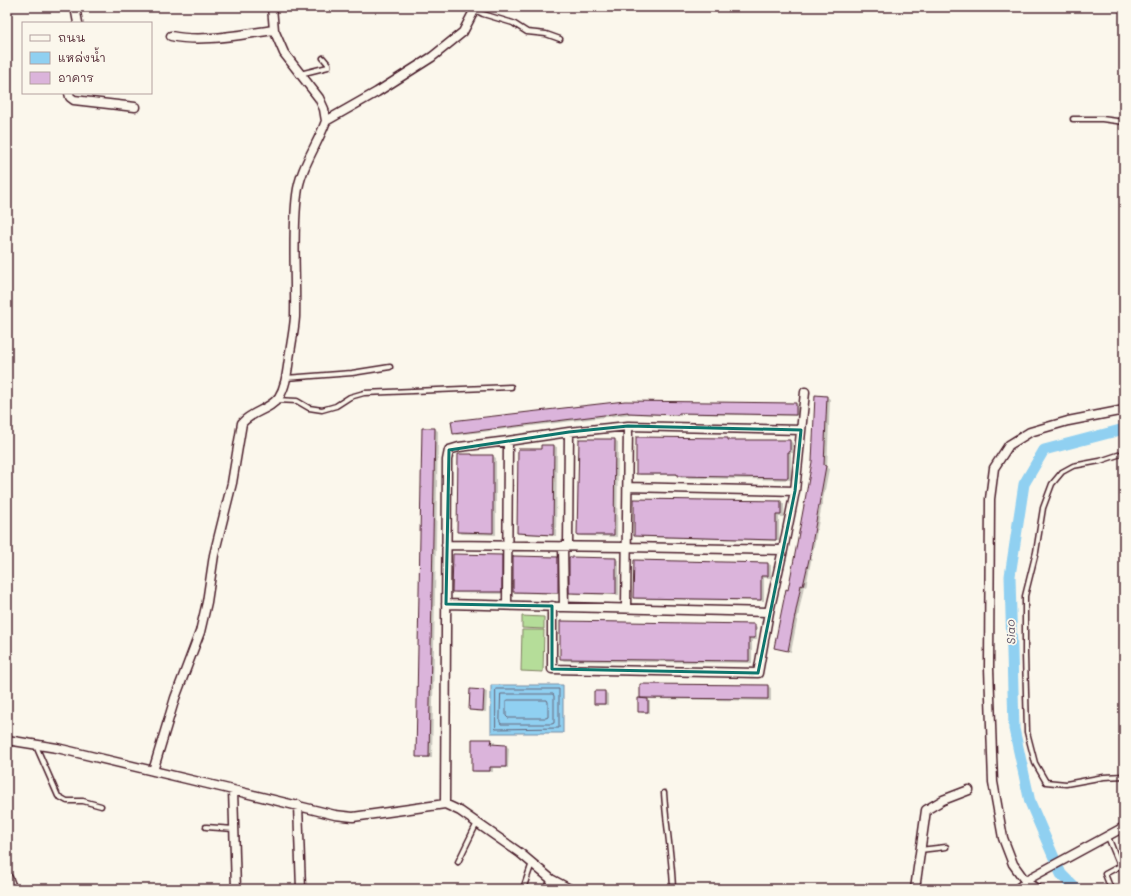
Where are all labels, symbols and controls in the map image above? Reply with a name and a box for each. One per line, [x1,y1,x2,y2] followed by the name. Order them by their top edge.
[22,22,152,94] legend
[58,29,86,45] text: ถนน
[58,47,106,65] text: แหล่งน้ำ
[58,69,94,85] text: อาคาร
[1002,619,1018,645] water label: Siao

